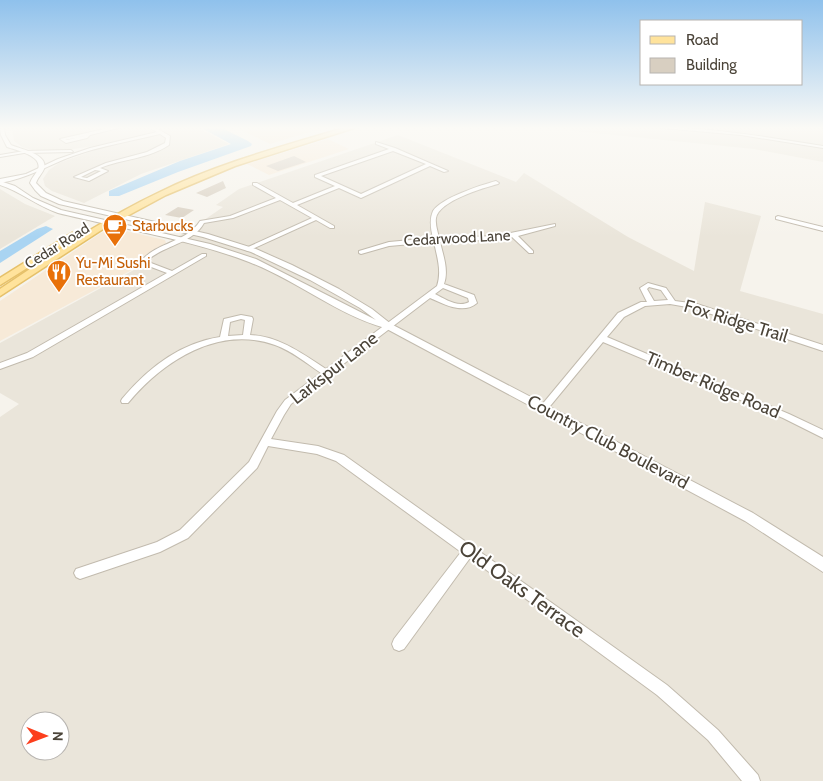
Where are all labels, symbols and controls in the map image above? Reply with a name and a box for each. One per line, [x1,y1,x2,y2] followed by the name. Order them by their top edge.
[640,20,803,85] legend
[686,31,719,49] text: Road
[686,56,737,74] text: Building
[102,213,128,247] cafe icon: Starbucks
[132,217,193,235] place label: Starbucks
[21,219,93,273] street label: Cedar Road
[403,226,511,250] street label: Cedarwood Lane
[75,254,150,289] place label: Yu-Mi Sushi Restaurant
[46,259,72,293] restaurant icon: Yu-Mi Sushi Restaurant
[681,295,791,347] street label: Fox Ridge Trail
[286,327,382,409] street label: Larkspur Lane
[643,347,783,423] street label: Timber Ridge Road
[523,390,693,494] street label: Country Club Boulevard
[454,534,590,643] street label: Old Oaks Terrace
[20,711,70,761] north arrow
[49,731,67,741] text: N

